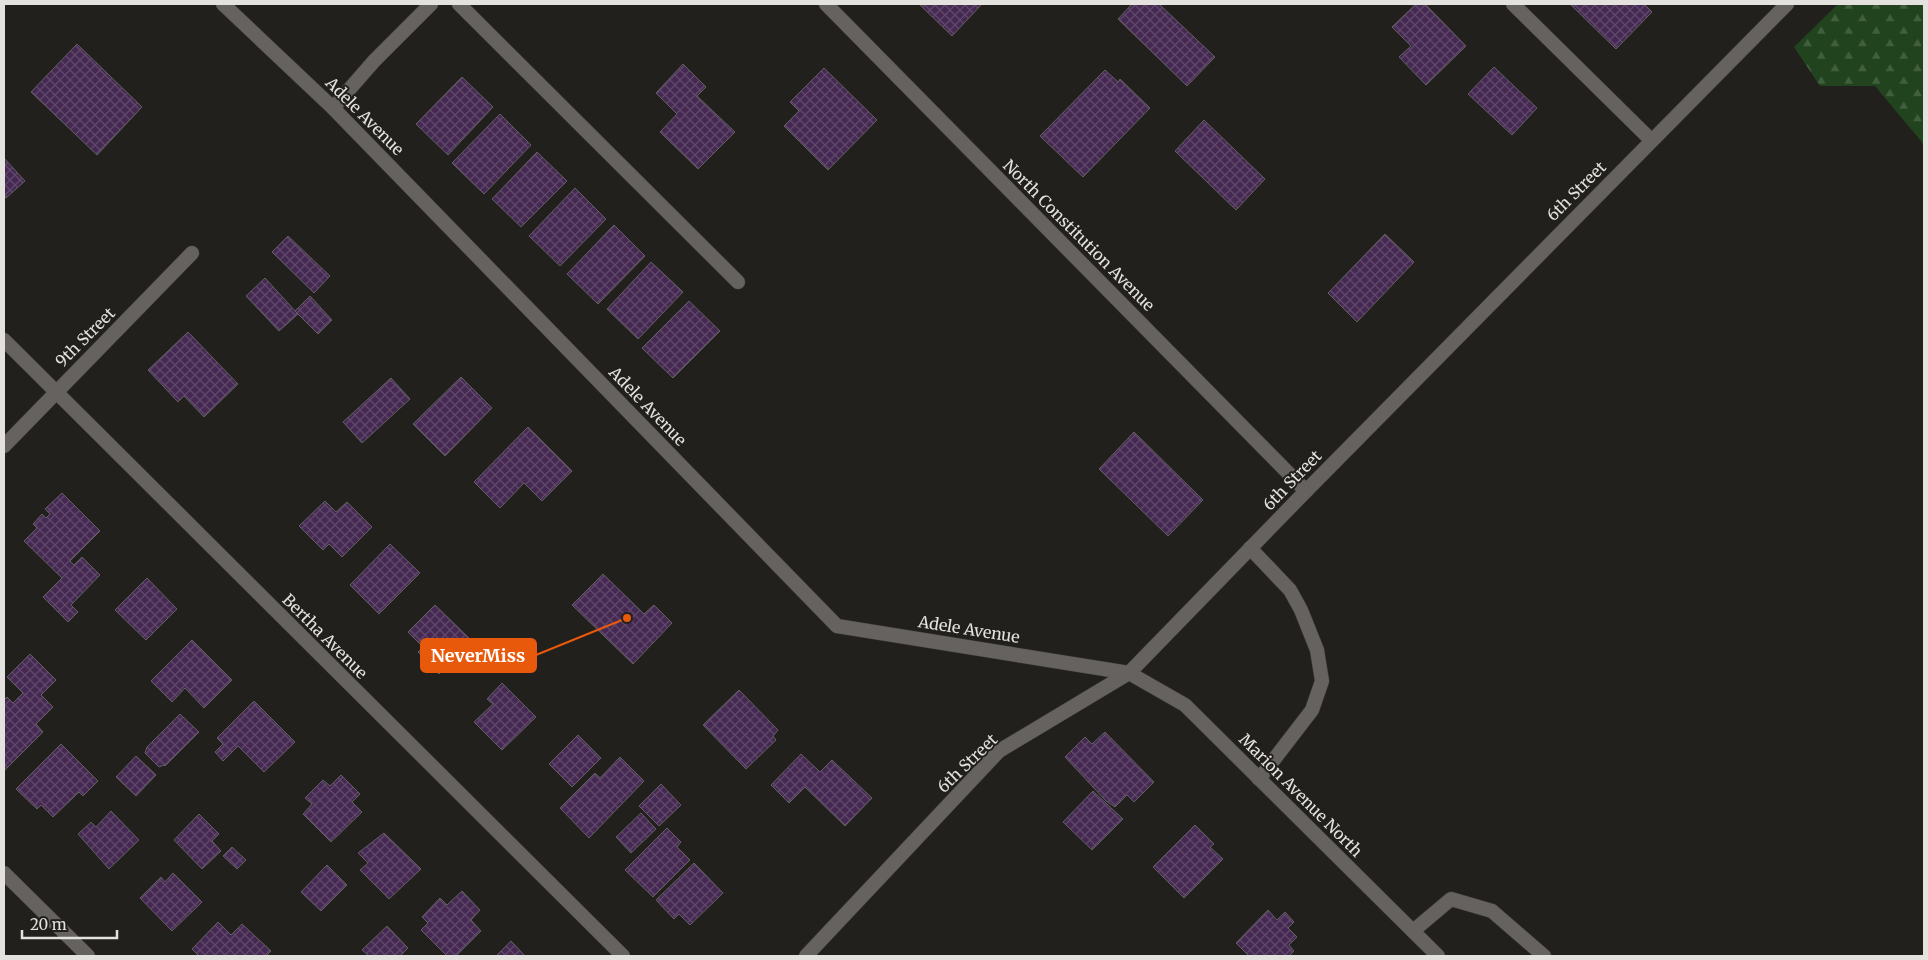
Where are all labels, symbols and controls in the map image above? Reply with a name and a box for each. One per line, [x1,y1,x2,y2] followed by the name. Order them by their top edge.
[321,72,408,159] street label: Adele Avenue
[999,155,1159,315] street label: North Constitution Avenue
[1542,157,1610,225] street label: 6th Street
[51,303,119,371] street label: 9th Street
[604,361,691,450] street label: Adele Avenue
[1258,445,1326,514] street label: 6th Street
[278,589,372,683] street label: Bertha Avenue
[916,611,1021,647] street label: Adele Avenue
[421,639,536,672] callout: NeverMiss
[431,644,525,667] text: NeverMiss
[933,729,1002,797] street label: 6th Street
[1235,729,1367,861] street label: Marion Avenue North
[22,908,118,940] scale bar
[30,915,67,934] text: 20 m

